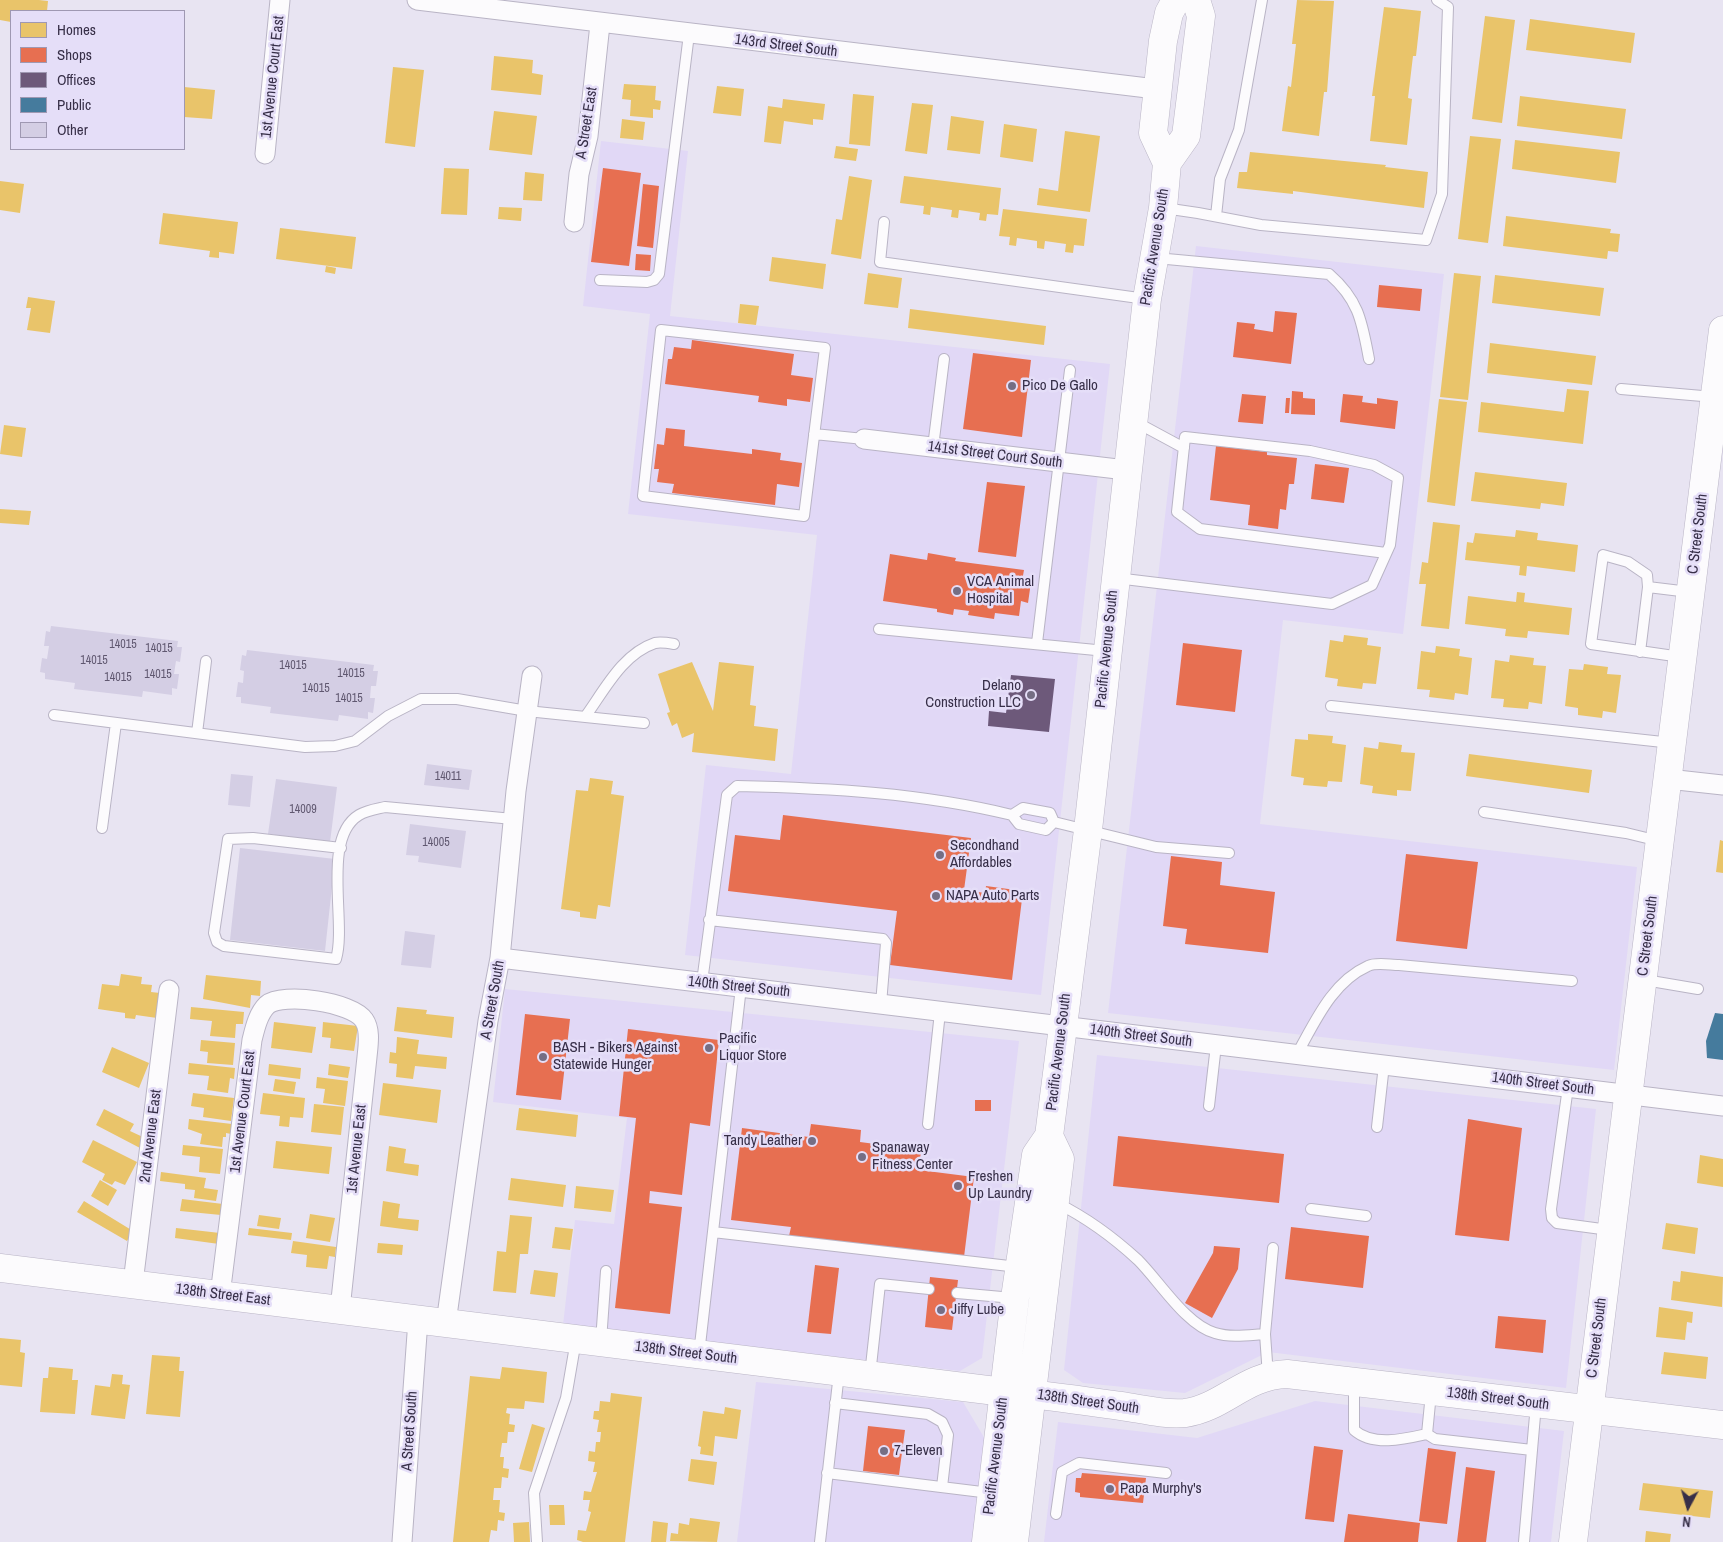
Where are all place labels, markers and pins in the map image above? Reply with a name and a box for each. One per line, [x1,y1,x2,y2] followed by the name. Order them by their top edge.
[1022,377,1098,395] place label: Pico De Gallo
[1006,380,1018,392] marker: Pico De Gallo
[967,573,1034,608] place label: VCA Animal Hospital
[951,585,963,597] marker: VCA Animal Hospital
[925,677,1021,712] place label: Delano Construction LLC
[1025,689,1037,701] marker: Delano Construction LLC
[950,837,1019,872] place label: Secondhand Affordables
[934,849,946,861] marker: Secondhand Affordables
[946,887,1039,905] place label: NAPA Auto Parts
[930,890,942,902] marker: NAPA Auto Parts
[719,1030,787,1065] place label: Pacific Liquor Store
[553,1039,677,1074] place label: BASH - Bikers Against Statewide Hunger
[703,1042,715,1054] marker: Pacific Liquor Store
[537,1051,549,1063] marker: BASH - Bikers Against Statewide Hunger
[724,1132,802,1150] place label: Tandy Leather
[806,1135,818,1147] marker: Tandy Leather
[872,1139,953,1174] place label: Spanaway Fitness Center
[856,1151,868,1163] marker: Spanaway Fitness Center
[968,1168,1032,1203] place label: Freshen Up Laundry
[952,1180,964,1192] marker: Freshen Up Laundry
[951,1301,1004,1319] place label: Jiffy Lube
[935,1304,947,1316] marker: Jiffy Lube
[894,1442,943,1460] place label: 7-Eleven
[878,1445,890,1457] marker: 7-Eleven
[1120,1480,1202,1498] place label: Papa Murphy's
[1104,1483,1116,1495] marker: Papa Murphy's

